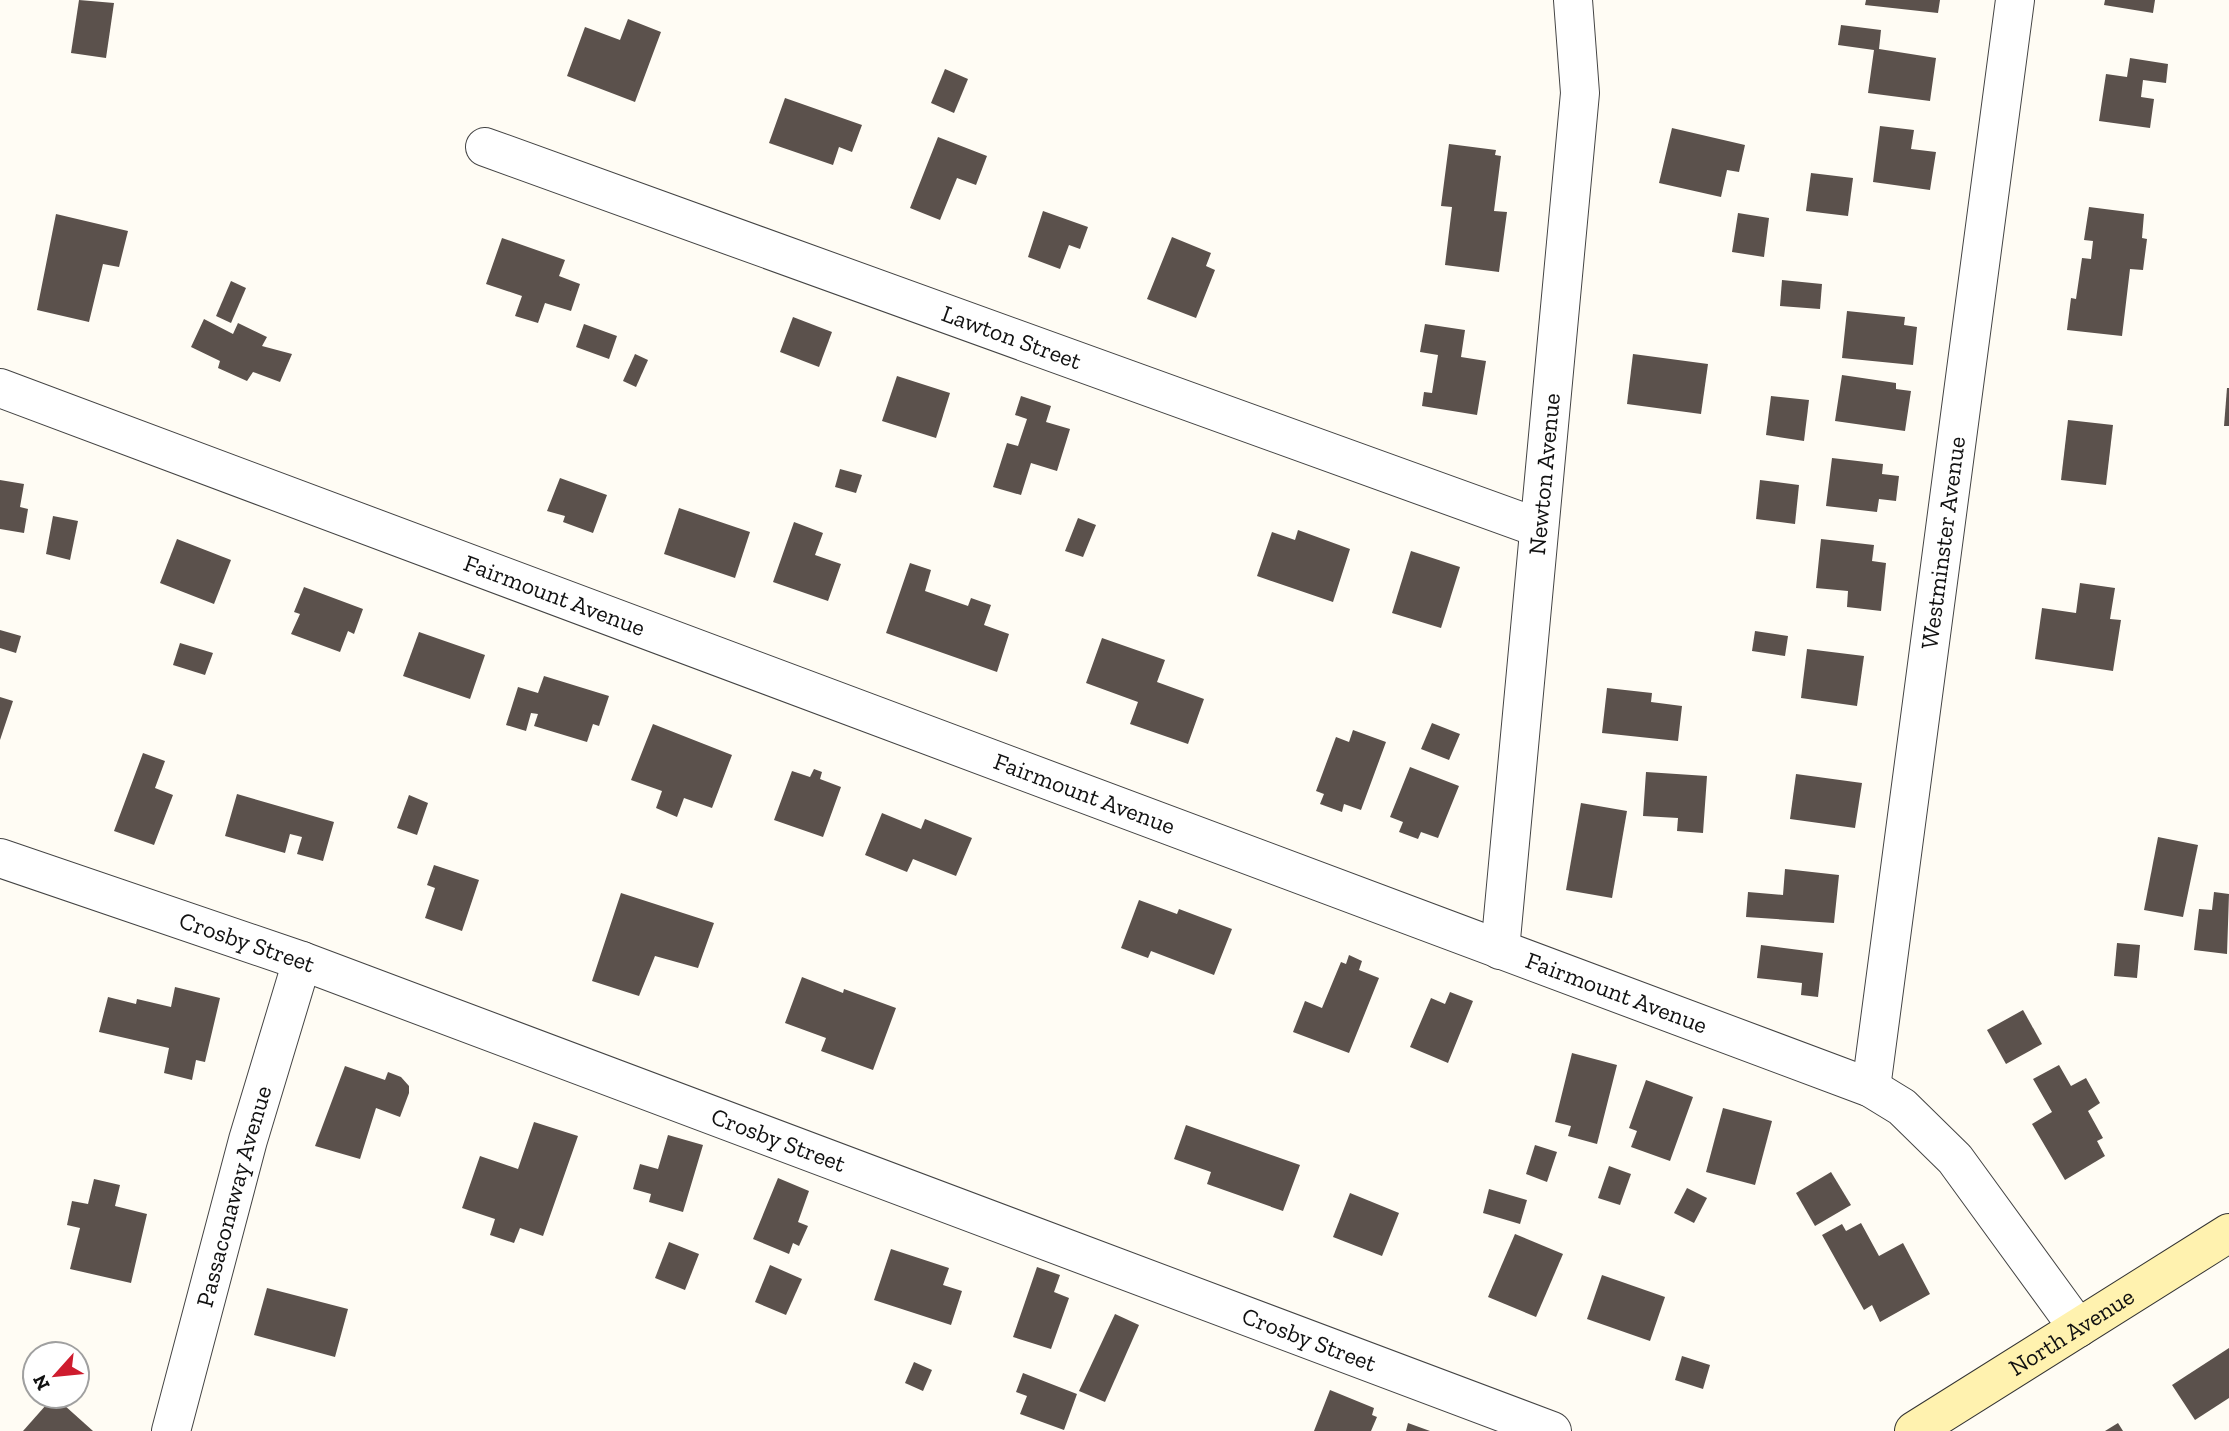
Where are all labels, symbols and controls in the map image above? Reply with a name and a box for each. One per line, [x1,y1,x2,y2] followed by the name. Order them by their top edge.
[938,298,1086,375] street label: Lawton Street
[1522,392,1566,556] street label: Newton Avenue
[1914,434,1971,651] street label: Westminster Avenue
[460,548,649,642] street label: Fairmount Avenue
[990,746,1180,840] street label: Fairmount Avenue
[176,905,319,979] street label: Crosby Street
[1522,945,1711,1039] street label: Fairmount Avenue
[189,1082,278,1310] street label: Passaconaway Avenue
[707,1101,850,1178] street label: Crosby Street
[2003,1281,2139,1382] street label: North Avenue
[1238,1301,1381,1378] street label: Crosby Street
[21,1340,91,1410] north arrow
[28,1371,55,1394] text: N

